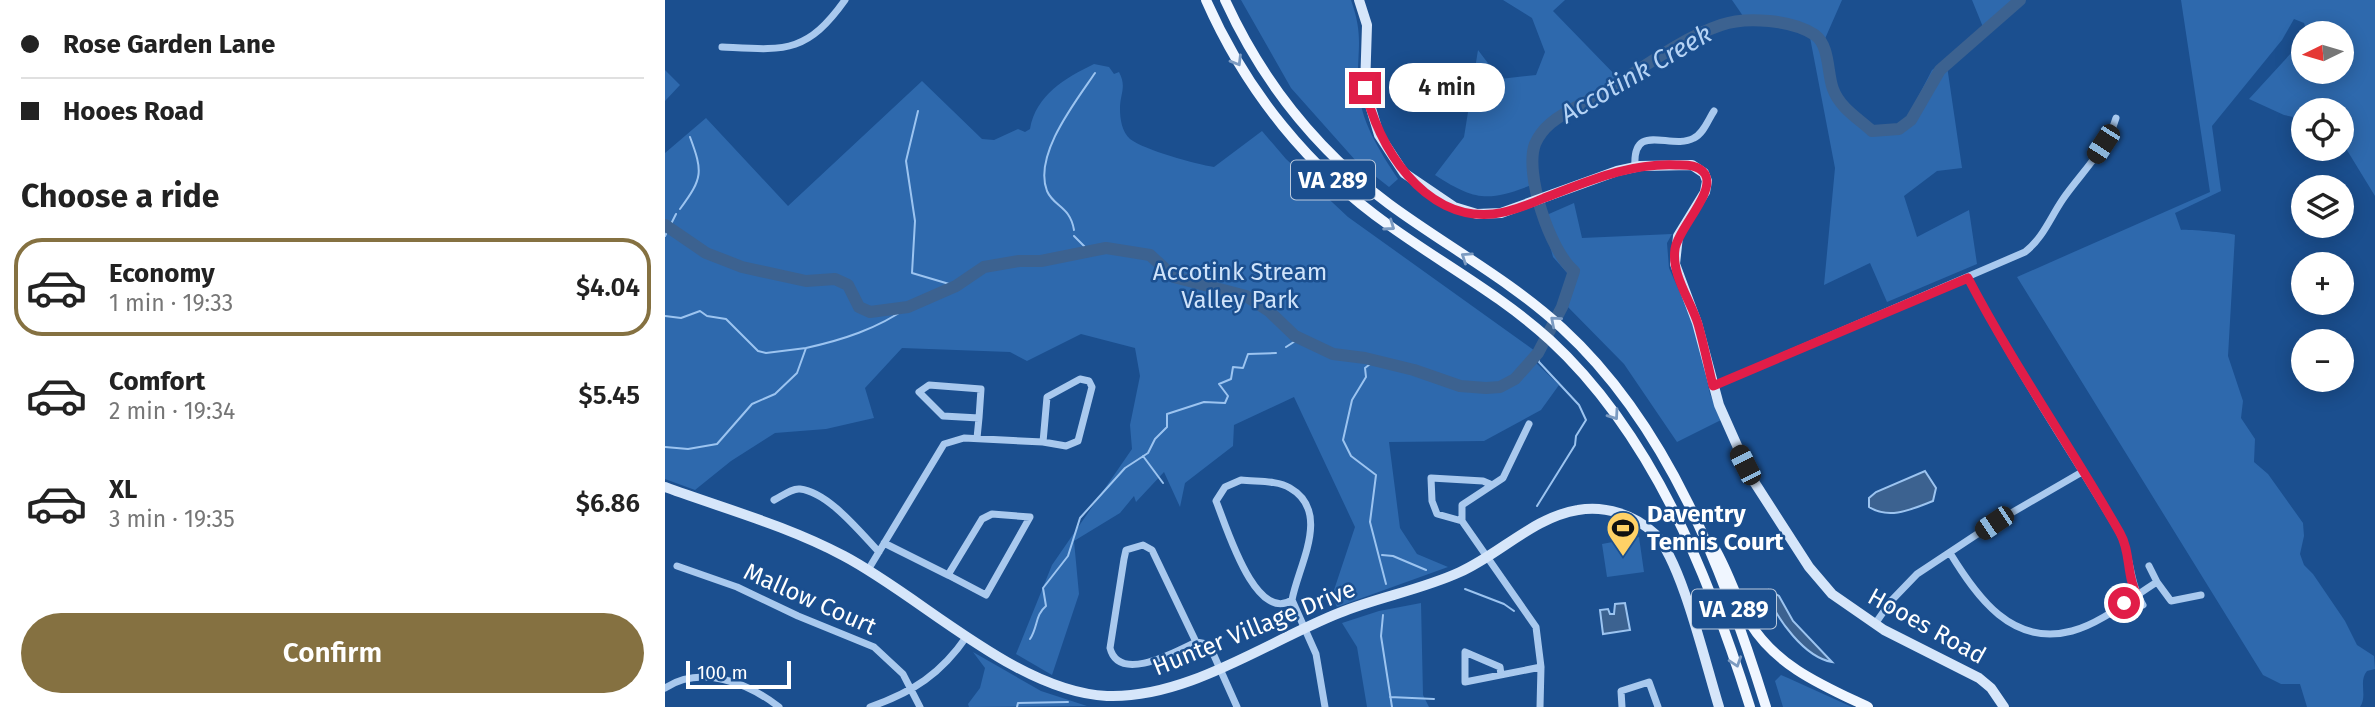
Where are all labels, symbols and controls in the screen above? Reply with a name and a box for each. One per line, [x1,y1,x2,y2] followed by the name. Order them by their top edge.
[1554,18,1717,130] water label: Accotink Creek
[2291,21,2354,84] north arrow
[2291,21,2354,392] map controls
[63,29,275,60] text: Rose Garden Lane
[1229,53,1242,66] one-way arrow
[1389,64,1505,112] callout: 4 min
[1349,72,1381,104] route end
[1418,73,1476,101] text: 4 min
[63,96,204,127] text: Hooes Road
[2291,98,2354,161] button: locate
[2083,121,2124,167] car
[1291,160,1375,200] road number: VA 289
[2291,175,2354,238] button: layers
[21,177,219,215] text: Choose a ride
[1382,218,1395,230] one-way arrow
[2291,252,2354,315] button: +
[1461,253,1474,265] one-way arrow
[25,256,88,319] icon: car
[109,258,215,289] text: Economy
[1153,258,1327,314] park label: Accotink Stream Valley Park
[576,272,640,303] text: $4.04
[109,289,233,317] text: 1 min · 19:33
[1550,317,1563,329] one-way arrow
[2291,329,2354,392] button: −
[25,364,88,427] icon: car
[109,366,205,397] text: Comfort
[579,380,640,411] text: $5.45
[109,397,235,425] text: 2 min · 19:34
[1606,407,1618,420] one-way arrow
[1727,442,1764,488] car
[25,472,88,535] icon: car
[109,474,137,505] text: XL
[576,488,640,519] text: $6.86
[1647,500,1784,556] place label: Daventry Tennis Court
[1971,503,2018,543] car
[109,505,235,533] text: 3 min · 19:35
[1604,509,1642,558] sports icon: Daventry Tennis Court
[739,557,881,641] street label: Mallow Court
[1149,575,1359,681] street label: Hunter Village Drive
[1863,582,1991,670] street label: Hooes Road
[2108,587,2140,619] route start
[1692,590,1776,628] road number: VA 289
[21,613,644,693] button: Confirm
[1727,656,1742,668] one-way arrow
[686,658,791,690] scale bar
[697,661,748,684] text: 100 m

